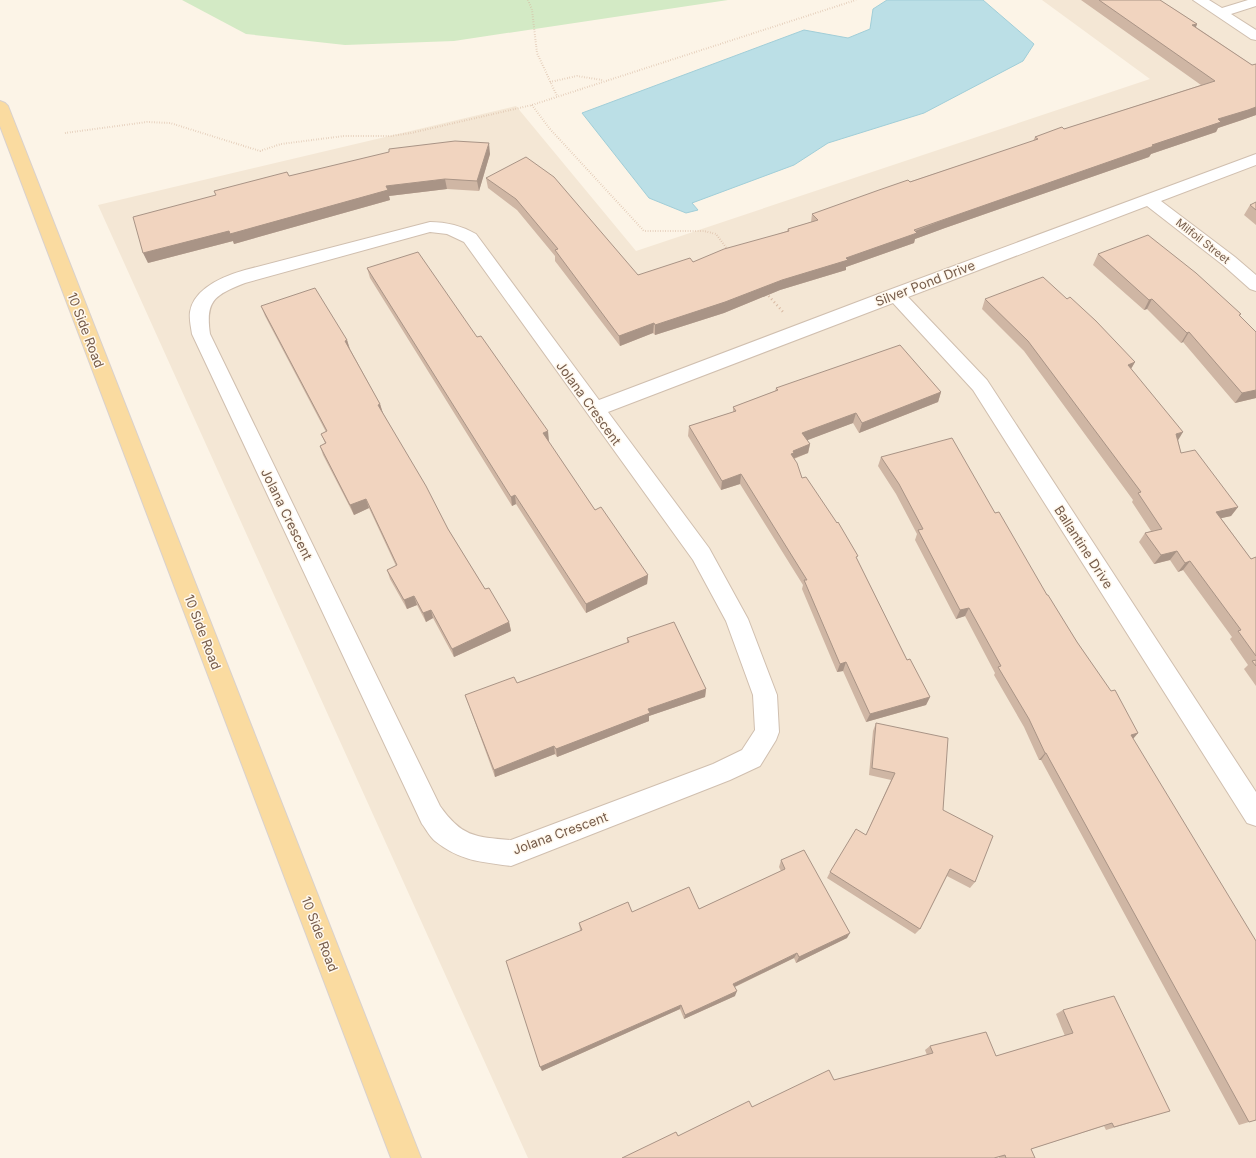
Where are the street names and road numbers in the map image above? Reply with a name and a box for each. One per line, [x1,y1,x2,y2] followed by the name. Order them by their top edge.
[1173,215,1233,267] street label: Milfoil Street
[873,257,977,309] street label: Silver Pond Drive
[64,290,108,370] street label: 10 Side Road
[553,358,625,448] street label: Jolana Crescent
[258,466,316,562] street label: Jolana Crescent
[1051,503,1117,591] street label: Ballantine Drive
[181,592,225,672] street label: 10 Side Road
[510,808,610,858] street label: Jolana Crescent
[298,894,342,974] street label: 10 Side Road

